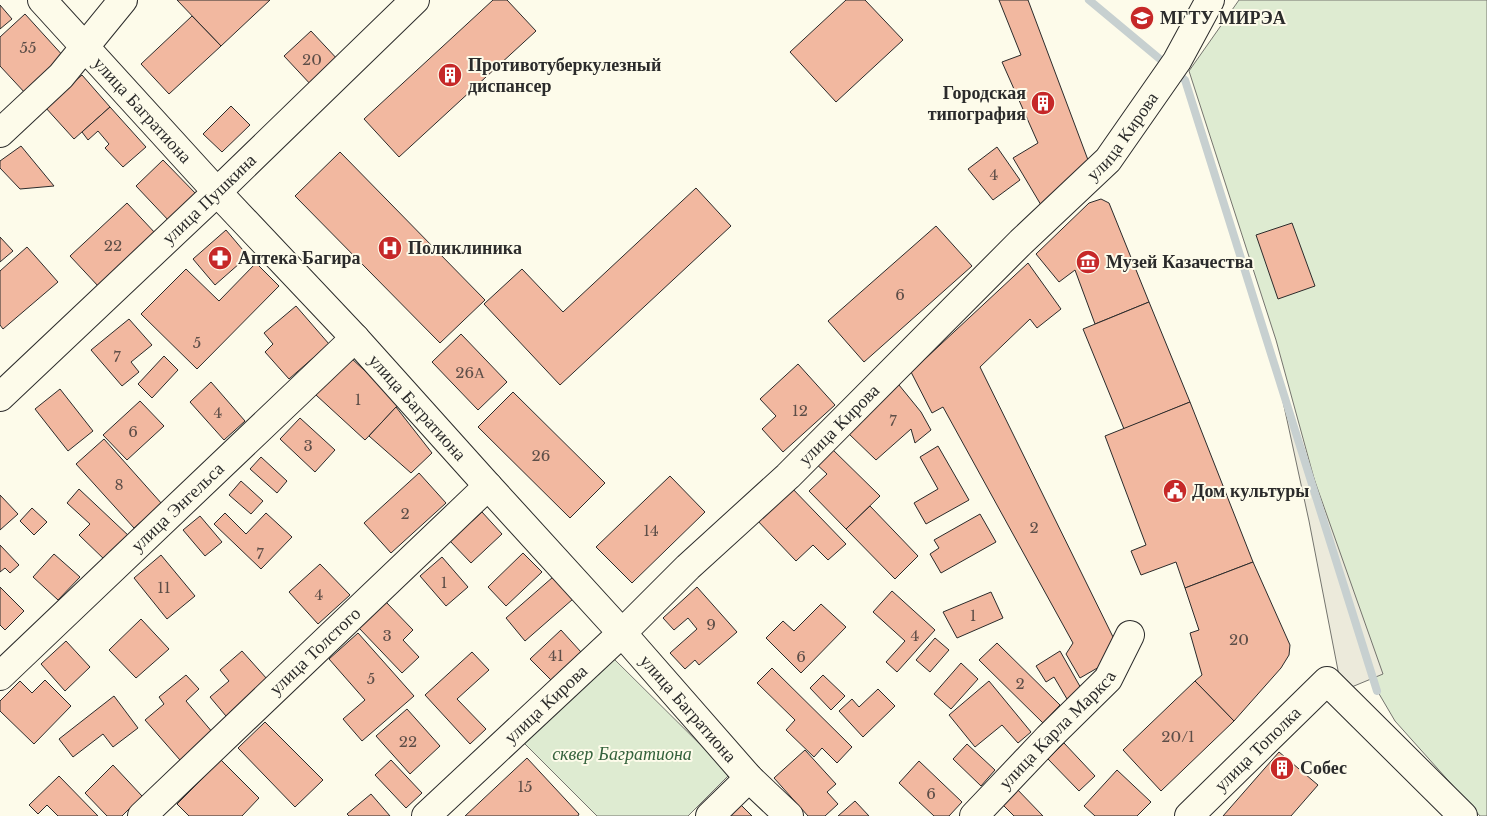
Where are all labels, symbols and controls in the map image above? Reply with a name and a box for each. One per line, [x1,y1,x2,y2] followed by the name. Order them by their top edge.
[1129,5,1155,31] school or university icon: МГТУ МИРЭА
[1160,7,1286,29] place label: МГТУ МИРЭА
[19,38,37,57] house number: 55
[302,50,322,69] house number: 20
[88,52,196,168] street label: улица Багратиона
[468,54,661,97] place label: Противотуберкулезный диспансер
[437,62,463,88] building icon: Противотуберкулезный диспансер
[928,82,1026,125] place label: Городская типография
[1082,88,1163,185] street label: улица Кирова
[1030,90,1056,116] building icon: Городская типография
[158,149,261,249] street label: улица Пушкина
[990,165,998,184] house number: 4
[377,235,403,261] hospital icon: Поликлиника
[104,236,122,255] house number: 22
[408,237,522,259] place label: Поликлиника
[207,245,233,271] pharmacy icon: Аптека Багира
[238,247,361,269] place label: Аптека Багира
[1075,249,1101,275] museum icon: Музей Казачества
[1106,251,1253,273] place label: Музей Казачества
[895,285,905,304] house number: 6
[193,333,201,352] house number: 5
[113,347,121,366] house number: 7
[364,349,471,465] street label: улица Багратиона
[455,363,485,382] house number: 26А
[794,380,884,470] street label: улица Кирова
[355,390,361,409] house number: 1
[792,401,808,420] house number: 12
[214,403,222,422] house number: 4
[889,411,897,430] house number: 7
[128,422,138,441] house number: 6
[303,436,313,455] house number: 3
[532,446,550,465] house number: 26
[126,458,228,556] street label: улица Энгельса
[114,475,124,494] house number: 8
[1162,478,1188,504] public building icon: Дом культуры
[1192,480,1309,502] place label: Дом культуры
[400,504,410,523] house number: 2
[1029,518,1039,537] house number: 2
[643,521,659,540] house number: 14
[256,544,264,563] house number: 7
[441,573,447,592] house number: 1
[157,578,171,597] house number: 11
[315,585,323,604] house number: 4
[265,602,365,700] street label: улица Толстого
[970,606,976,625] house number: 1
[706,615,716,634] house number: 9
[382,626,392,645] house number: 3
[911,626,919,645] house number: 4
[1229,630,1249,649] house number: 20
[548,646,564,665] house number: 41
[796,647,806,666] house number: 6
[635,650,741,767] street label: улица Багратиона
[500,660,592,748] street label: улица Кирова
[994,668,1121,794] street label: улица Карла Маркса
[367,669,375,688] house number: 5
[1015,674,1025,693] house number: 2
[1210,702,1305,796] street label: улица Тополка
[1161,727,1195,746] house number: 20/1
[399,732,417,751] house number: 22
[552,743,692,765] park label: сквер Багратиона
[1269,755,1295,781] building icon: Собес
[1300,757,1347,779] place label: Собес
[517,777,533,796] house number: 15
[926,784,936,803] house number: 6

